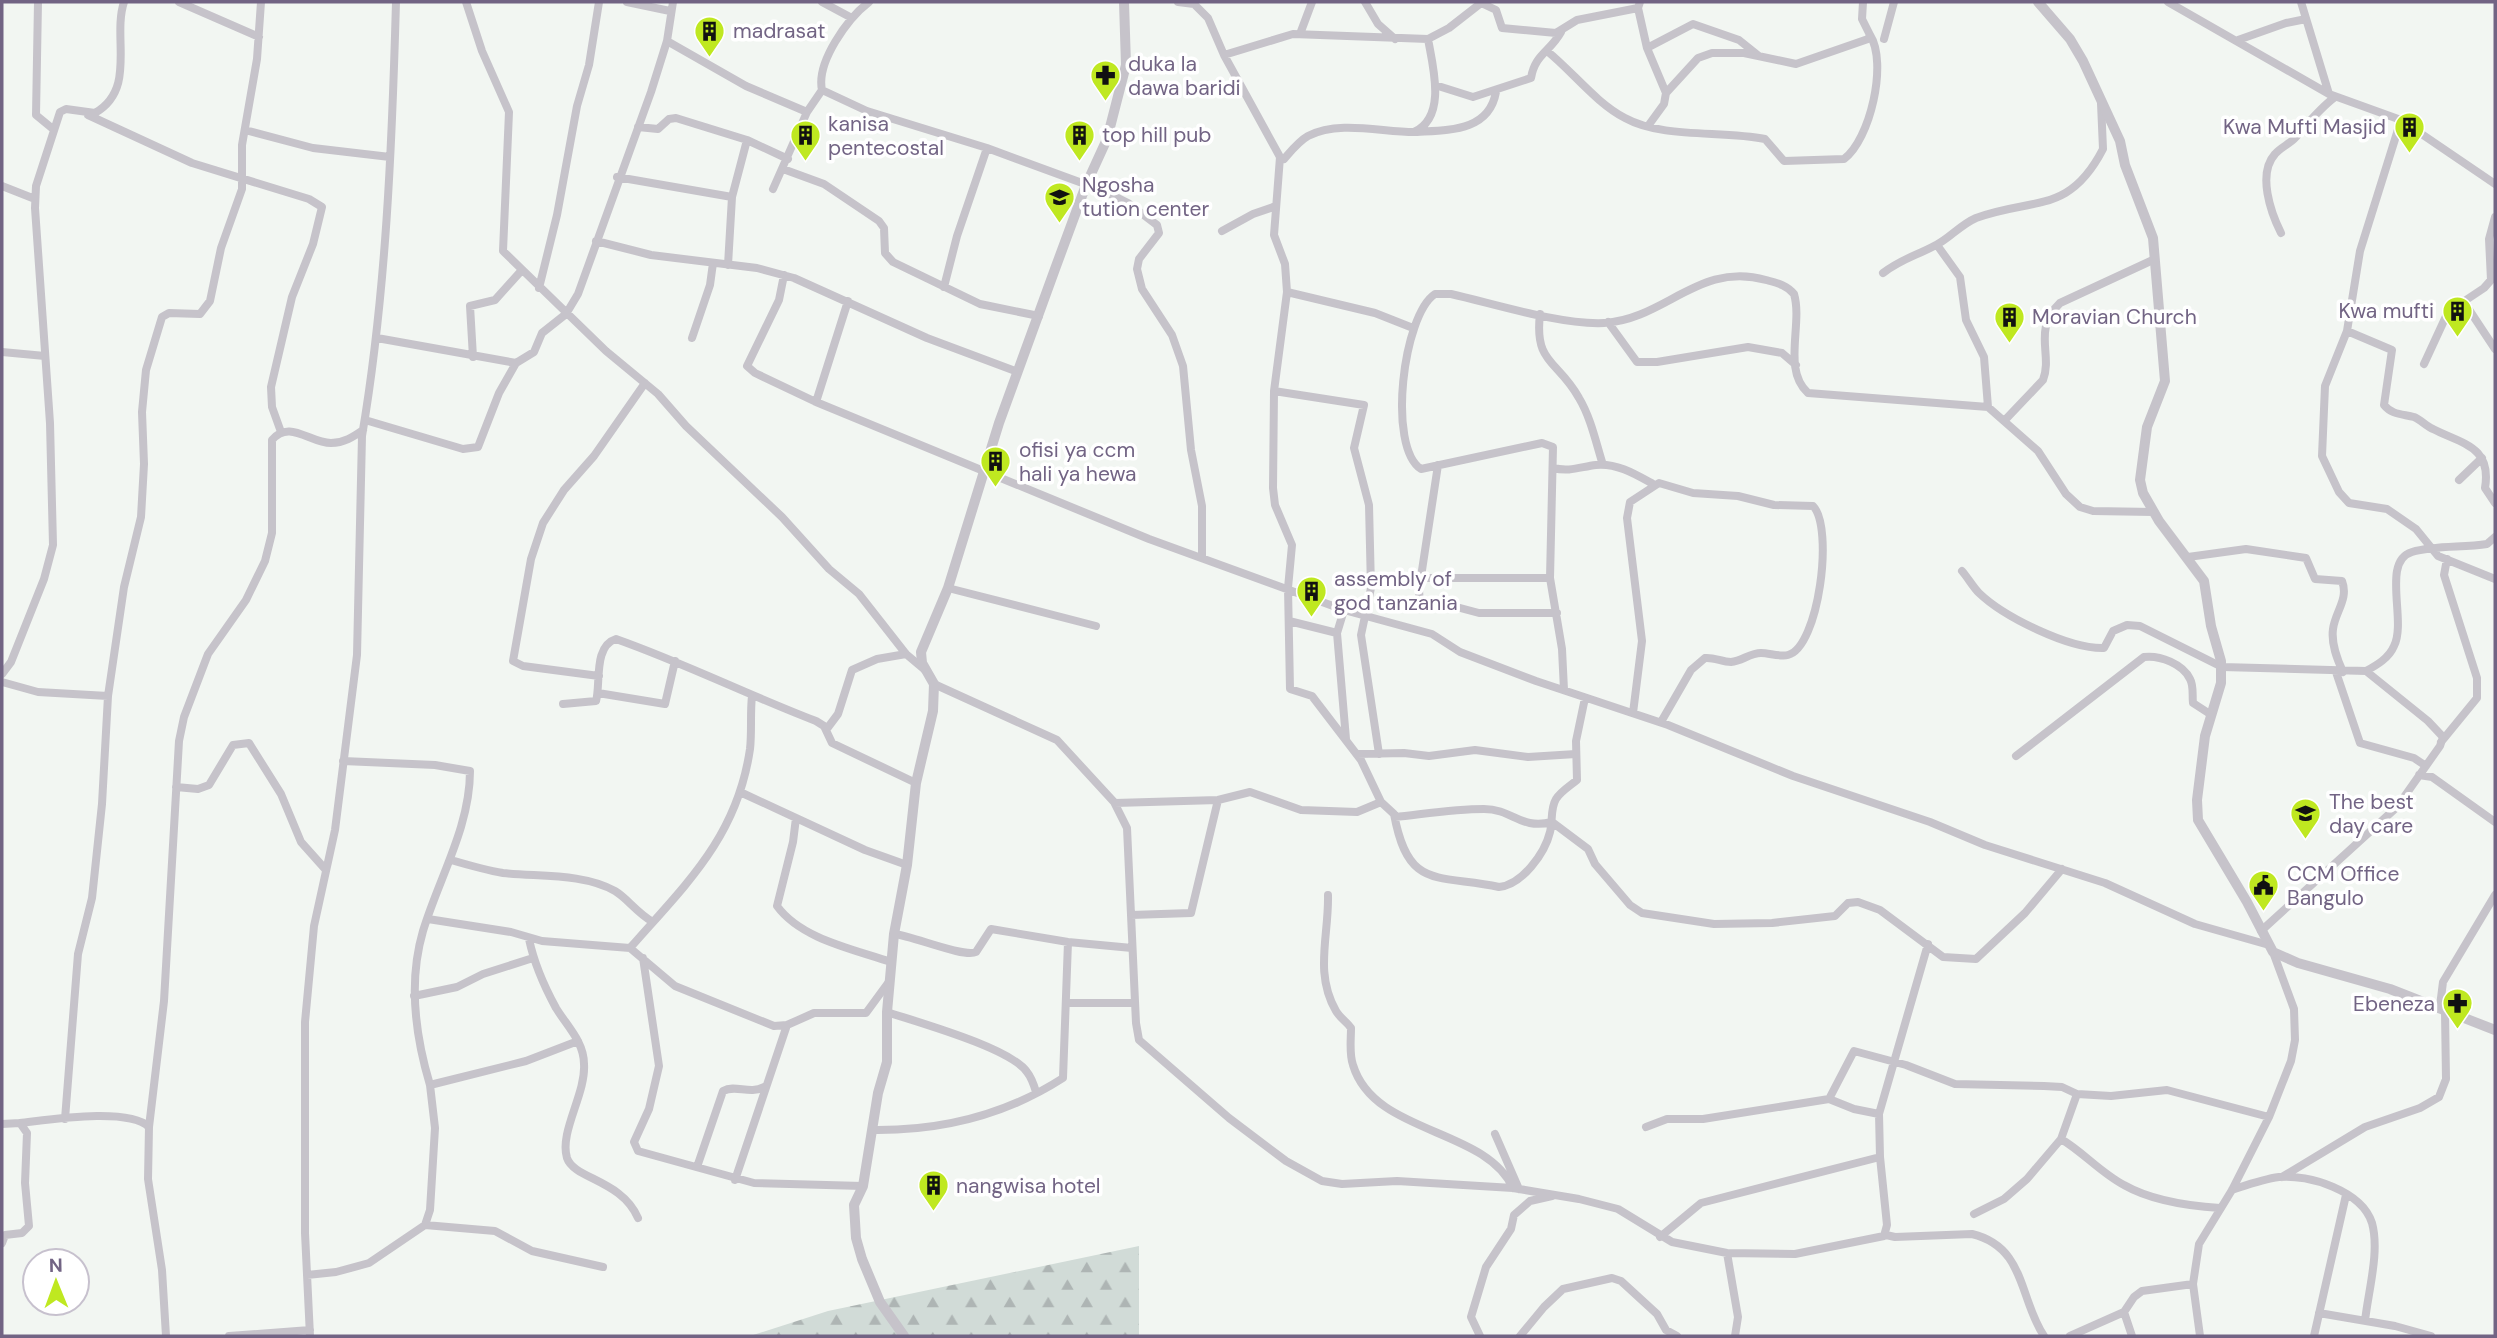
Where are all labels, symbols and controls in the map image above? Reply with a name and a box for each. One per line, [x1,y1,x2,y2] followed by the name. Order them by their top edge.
[693,14,727,58] building icon: madrasat
[733,17,825,45] place label: madrasat
[1128,50,1241,102] place label: duka la dawa baridi
[1088,59,1122,103] pharmacy icon: duka la dawa baridi
[828,110,944,162] place label: kanisa pentecostal
[2392,110,2426,154] building icon: Kwa Mufti Masjid
[2223,113,2386,141] place label: Kwa Mufti Masjid
[1062,118,1096,162] building icon: top hill pub
[788,119,822,163] building icon: kanisa pentecostal
[1102,121,1212,149] place label: top hill pub
[1082,171,1209,223] place label: Ngosha tution center
[1042,180,1076,224] school or university icon: Ngosha tution center
[2440,294,2474,338] building icon: Kwa mufti
[2339,297,2434,325] place label: Kwa mufti
[1992,300,2026,344] building icon: Moravian Church
[2032,303,2197,331] place label: Moravian Church
[1019,436,1137,488] place label: ofisi ya ccm hali ya hewa
[979,445,1013,489] building icon: ofisi ya ccm hali ya hewa
[1334,565,1458,617] place label: assembly of god tanzania
[1294,574,1328,618] building icon: assembly of god tanzania
[2329,788,2414,840] place label: The best day care
[2289,797,2323,841] school or university icon: The best day care
[2287,860,2400,912] place label: CCM Office Bangulo
[2247,869,2281,913] public building icon: CCM Office Bangulo
[2441,987,2475,1031] pharmacy icon: Ebeneza
[2353,990,2435,1018] place label: Ebeneza
[916,1169,950,1213] building icon: nangwisa hotel
[956,1172,1101,1200] place label: nangwisa hotel
[21,1247,91,1317] north arrow
[49,1253,63,1278] text: N

